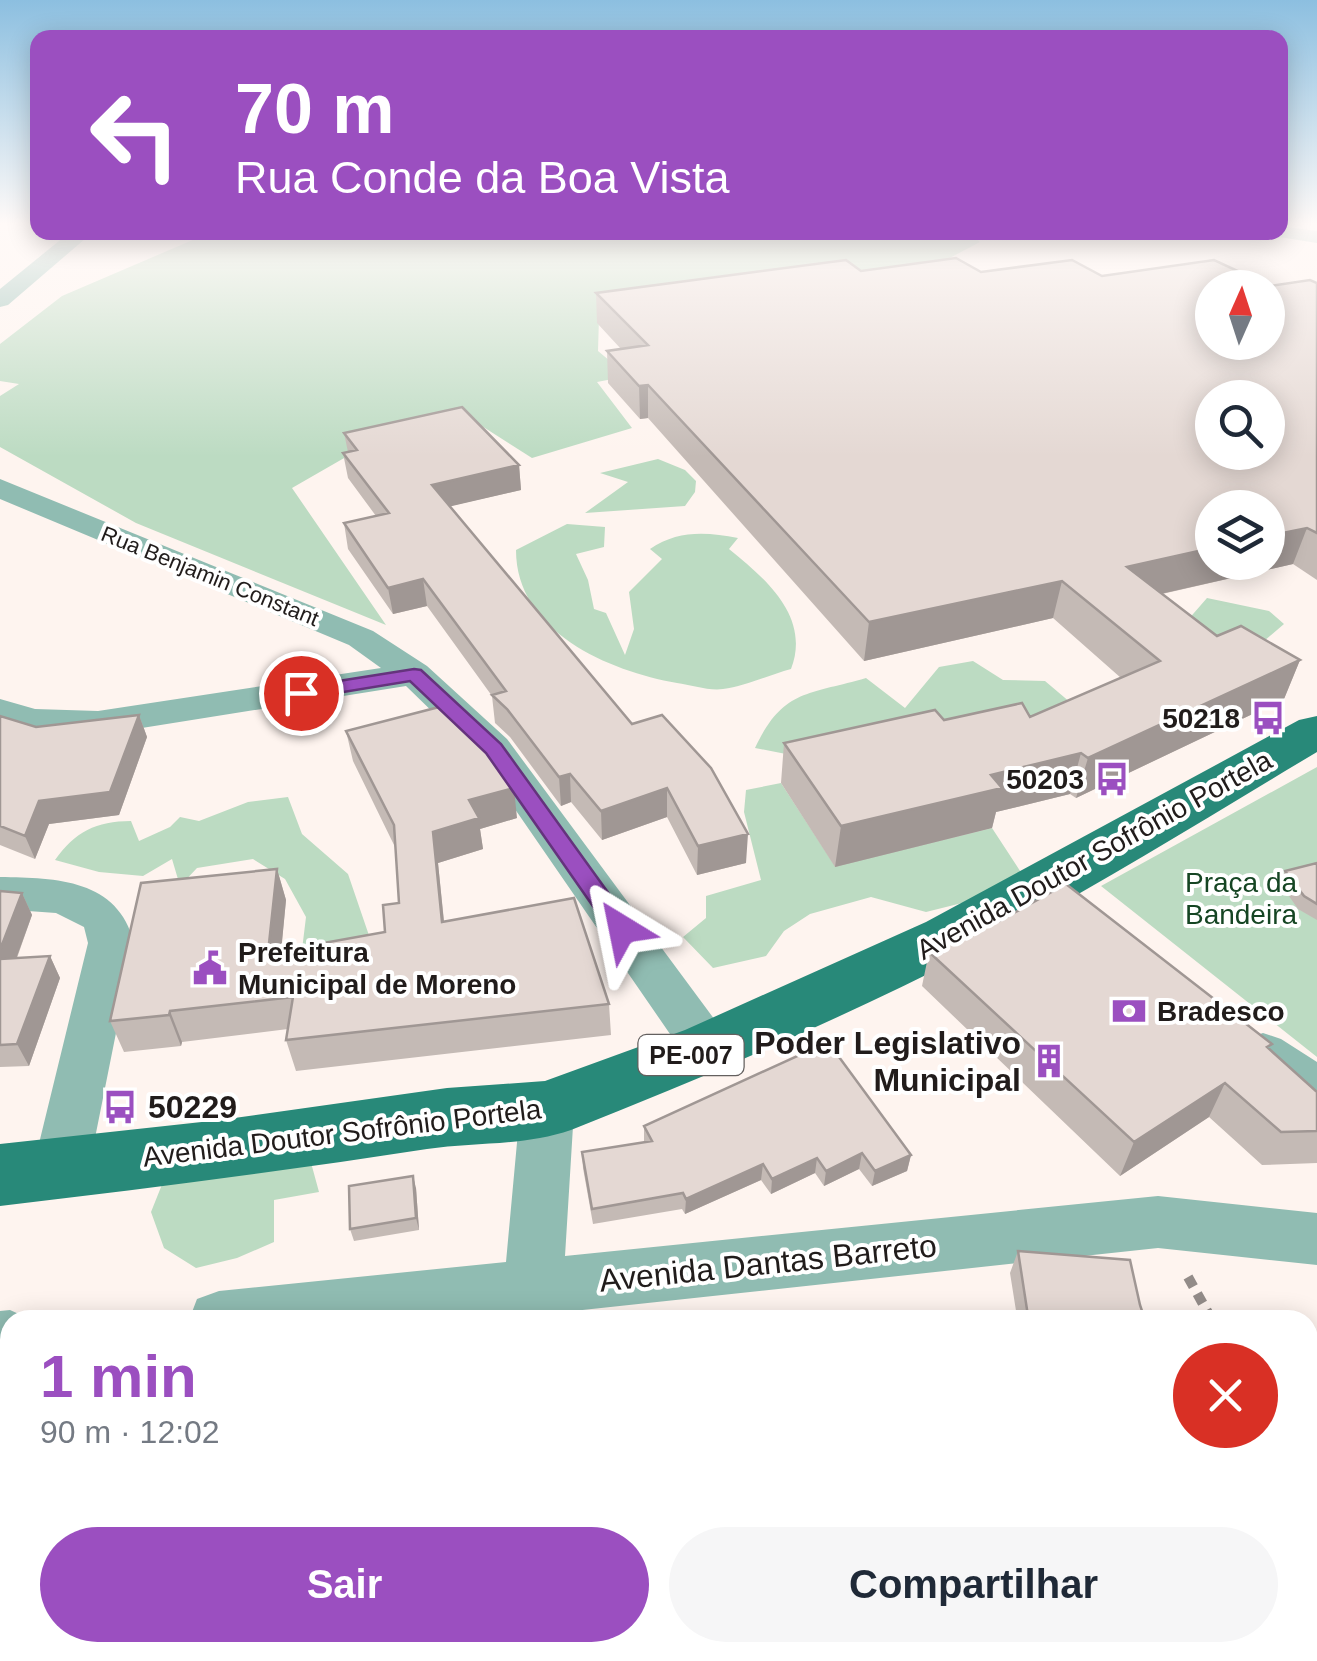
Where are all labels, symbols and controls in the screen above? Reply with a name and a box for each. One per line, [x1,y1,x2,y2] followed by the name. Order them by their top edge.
[70,70,200,200] icon: left
[235,70,395,148] text: 70 m
[235,152,730,203] text: Rua Conde da Boa Vista
[1195,270,1285,360] north arrow
[1195,270,1285,580] map controls
[1195,380,1285,470] button: search
[1195,490,1285,580] button: layers
[98,521,322,631] street label: Rua Benjamin Constant
[259,651,344,736] pin
[274,666,329,721] icon: arrive
[1249,699,1287,737] bus stop icon: 50218
[1162,703,1240,734] place label: 50218
[911,744,1277,966] street label: Avenida Doutor Sofrônio Portela
[1093,760,1131,798] bus stop icon: 50203
[1006,764,1084,795] place label: 50203
[1185,867,1297,930] park label: Praça da Bandeira
[570,877,674,981] position arrow
[238,937,516,1000] place label: Prefeitura Municipal de Moreno
[191,949,229,987] public building icon: Prefeitura Municipal de Moreno
[1110,992,1148,1030] bank icon: Bradesco
[1157,996,1285,1027] place label: Bradesco
[754,1025,1021,1098] place label: Poder Legislativo Municipal
[638,1035,744,1075] road number: PE-007
[1030,1042,1068,1080] building icon: Poder Legislativo Municipal
[101,1088,139,1126] bus stop icon: 50229
[148,1089,237,1125] place label: 50229
[141,1093,543,1173] street label: Avenida Doutor Sofrônio Portela
[597,1227,939,1299] street label: Avenida Dantas Barreto
[40,1343,197,1410] text: 1 min
[1173,1343,1278,1448] button: close
[40,1414,220,1450] text: 90 m · 12:02
[40,1527,649,1642] button: Sair
[669,1527,1278,1642] button: Compartilhar

